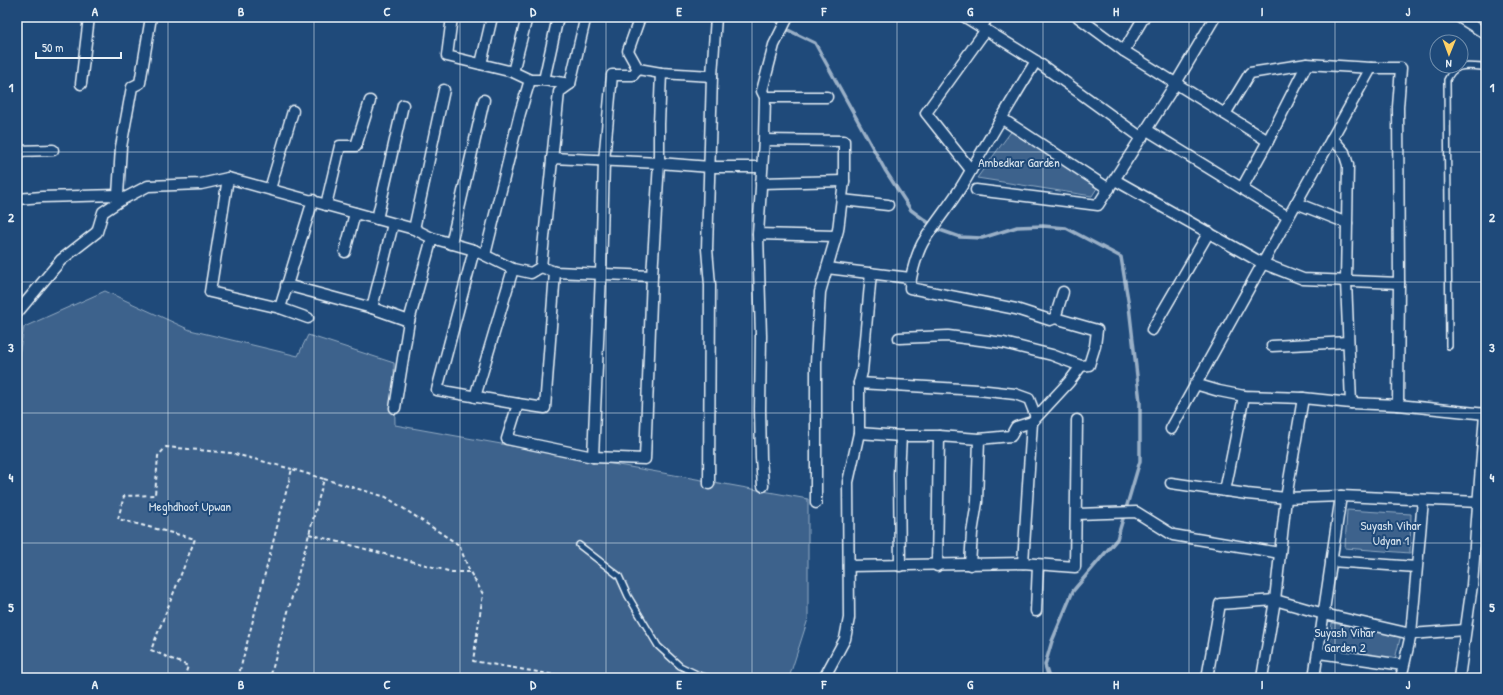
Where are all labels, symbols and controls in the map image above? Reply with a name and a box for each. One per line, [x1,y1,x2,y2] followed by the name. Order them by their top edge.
[92,2,99,20] text: A
[238,2,245,20] text: B
[383,2,391,20] text: C
[530,2,537,20] text: D
[676,2,682,20] text: E
[821,2,828,20] text: F
[967,2,974,20] text: G
[1113,2,1119,20] text: H
[1260,2,1264,20] text: I
[1406,2,1411,20] text: J
[36,34,121,60] scale bar
[1429,34,1469,74] north arrow
[42,39,63,56] text: 50 m
[1446,57,1452,71] text: N
[9,78,14,96] text: 1
[1490,78,1495,96] text: 1
[978,153,1060,171] park label: Ambedkar Garden
[8,208,15,226] text: 2
[1489,208,1496,226] text: 2
[8,338,14,356] text: 3
[1489,338,1495,356] text: 3
[9,468,14,486] text: 4
[1490,468,1495,486] text: 4
[149,497,231,515] park label: Meghdhoot Upwan
[1361,516,1422,549] park label: Suyash Vihar Udyan 1
[8,598,14,616] text: 5
[1489,598,1495,616] text: 5
[1315,623,1376,656] park label: Suyash Vihar Garden 2
[92,675,99,693] text: A
[238,675,245,693] text: B
[383,675,391,693] text: C
[530,675,537,693] text: D
[676,675,682,693] text: E
[821,675,828,693] text: F
[967,675,974,693] text: G
[1113,675,1119,693] text: H
[1260,675,1264,693] text: I
[1406,675,1411,693] text: J

